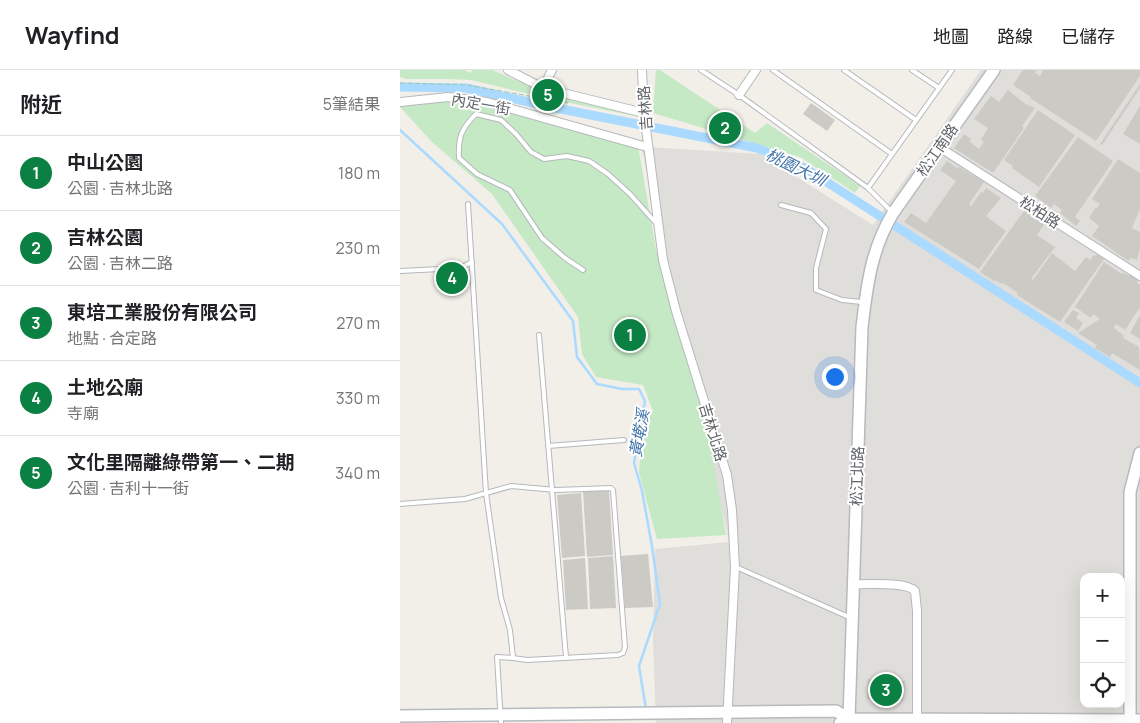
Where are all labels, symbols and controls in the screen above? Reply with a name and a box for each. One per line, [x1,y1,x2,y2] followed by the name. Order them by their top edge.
[25,18,120,51] text: Wayfind
[933,24,969,48] text: 地圖
[997,24,1033,48] text: 路線
[1061,24,1115,48] text: 已儲存
[532,76,564,114] pin: 5
[633,85,657,131] street label: 吉林路
[450,88,512,120] street label: 內定一街
[20,90,62,118] text: 附近
[323,93,380,115] text: 5筆結果
[709,109,741,147] pin: 2
[911,119,963,181] street label: 松江南路
[762,143,831,192] water label: 桃園大圳
[67,149,143,175] text: 中山公園
[32,162,40,184] text: 1
[338,162,380,184] text: 180 m
[67,177,173,199] text: 公園 · 吉林北路
[1015,191,1065,233] street label: 松柏路
[67,224,143,250] text: 吉林公園
[31,237,41,259] text: 2
[336,237,380,259] text: 230 m
[67,252,173,274] text: 公園 · 吉林二路
[436,259,468,297] pin: 4
[67,299,257,325] text: 東培工業股份有限公司
[31,312,41,334] text: 3
[336,312,380,334] text: 270 m
[614,316,646,354] pin: 1
[67,327,157,349] text: 地點 · 合定路
[822,364,848,390] your location
[67,374,143,400] text: 土地公廟
[31,387,41,409] text: 4
[336,387,380,409] text: 330 m
[694,400,732,464] street label: 吉林北路
[67,402,99,424] text: 寺廟
[624,405,654,459] water label: 黃墘溪
[845,446,869,506] street label: 松江北路
[67,449,295,475] text: 文化里隔離綠帶第一、二期
[31,462,41,484] text: 5
[335,462,380,484] text: 340 m
[67,477,189,499] text: 公園 · 吉利十一街
[1080,573,1125,708] map controls
[1080,573,1125,618] button: +
[1080,618,1125,663] button: −
[1080,663,1125,708] button: locate
[870,671,902,709] pin: 3

